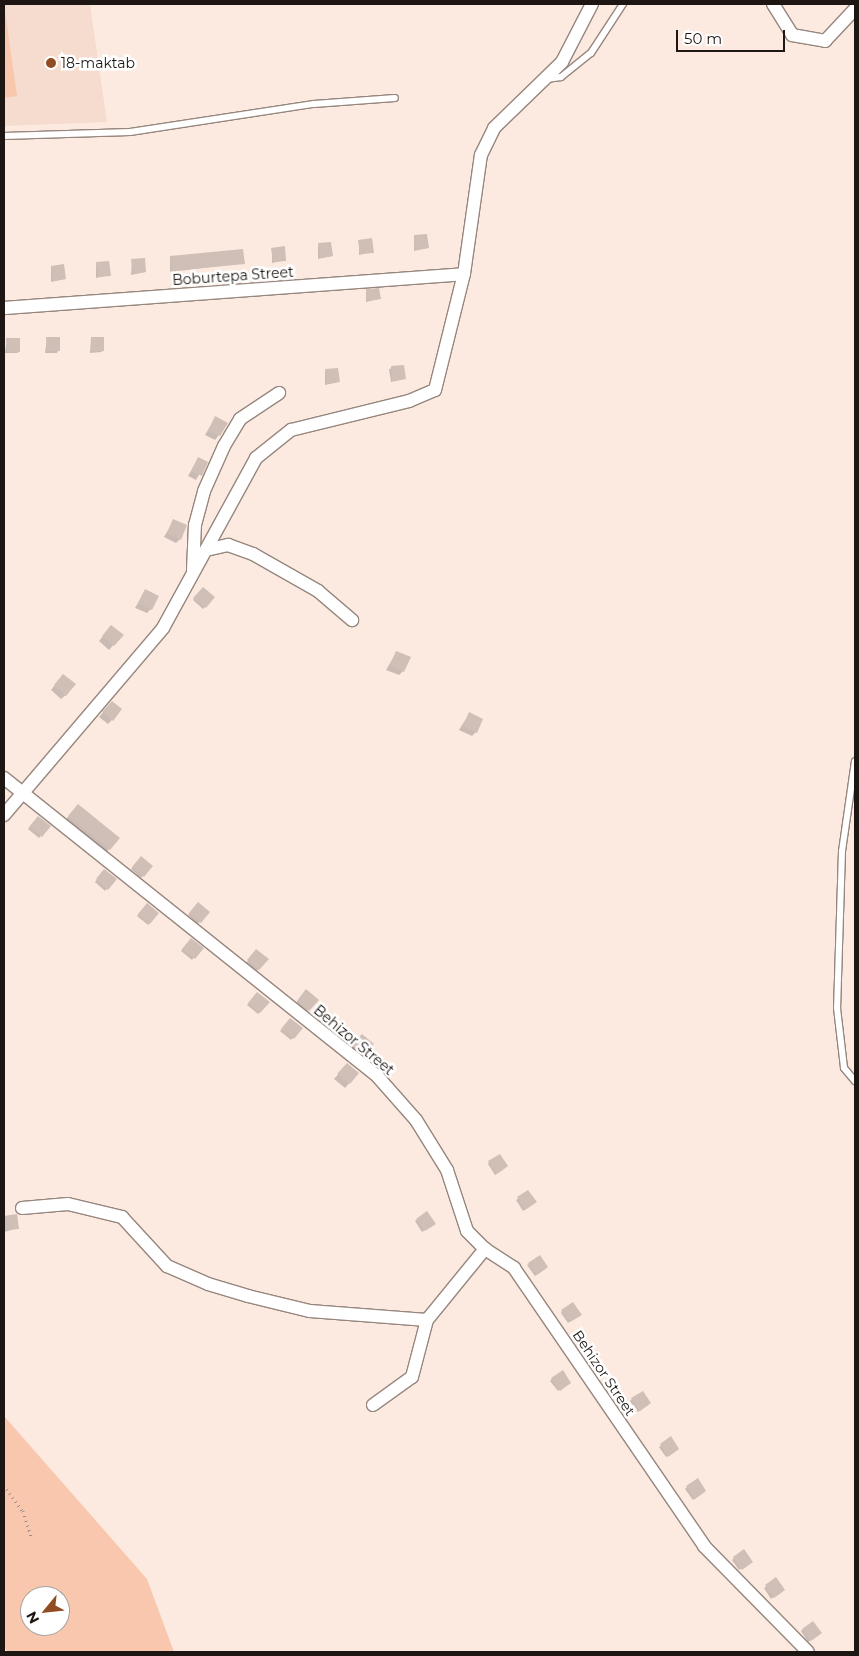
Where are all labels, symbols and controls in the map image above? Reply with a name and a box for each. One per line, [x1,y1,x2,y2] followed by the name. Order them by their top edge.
[679,20,788,52] scale bar
[684,29,722,48] text: 50 m
[61,55,135,71] place label: 18-maktab
[45,57,57,69] marker: 18-maktab
[172,263,294,289] street label: Boburtepa Street
[310,1002,398,1078] street label: Behizor Street
[569,1327,639,1419] street label: Behizor Street
[20,1586,70,1636] north arrow
[22,1608,43,1627] text: N

